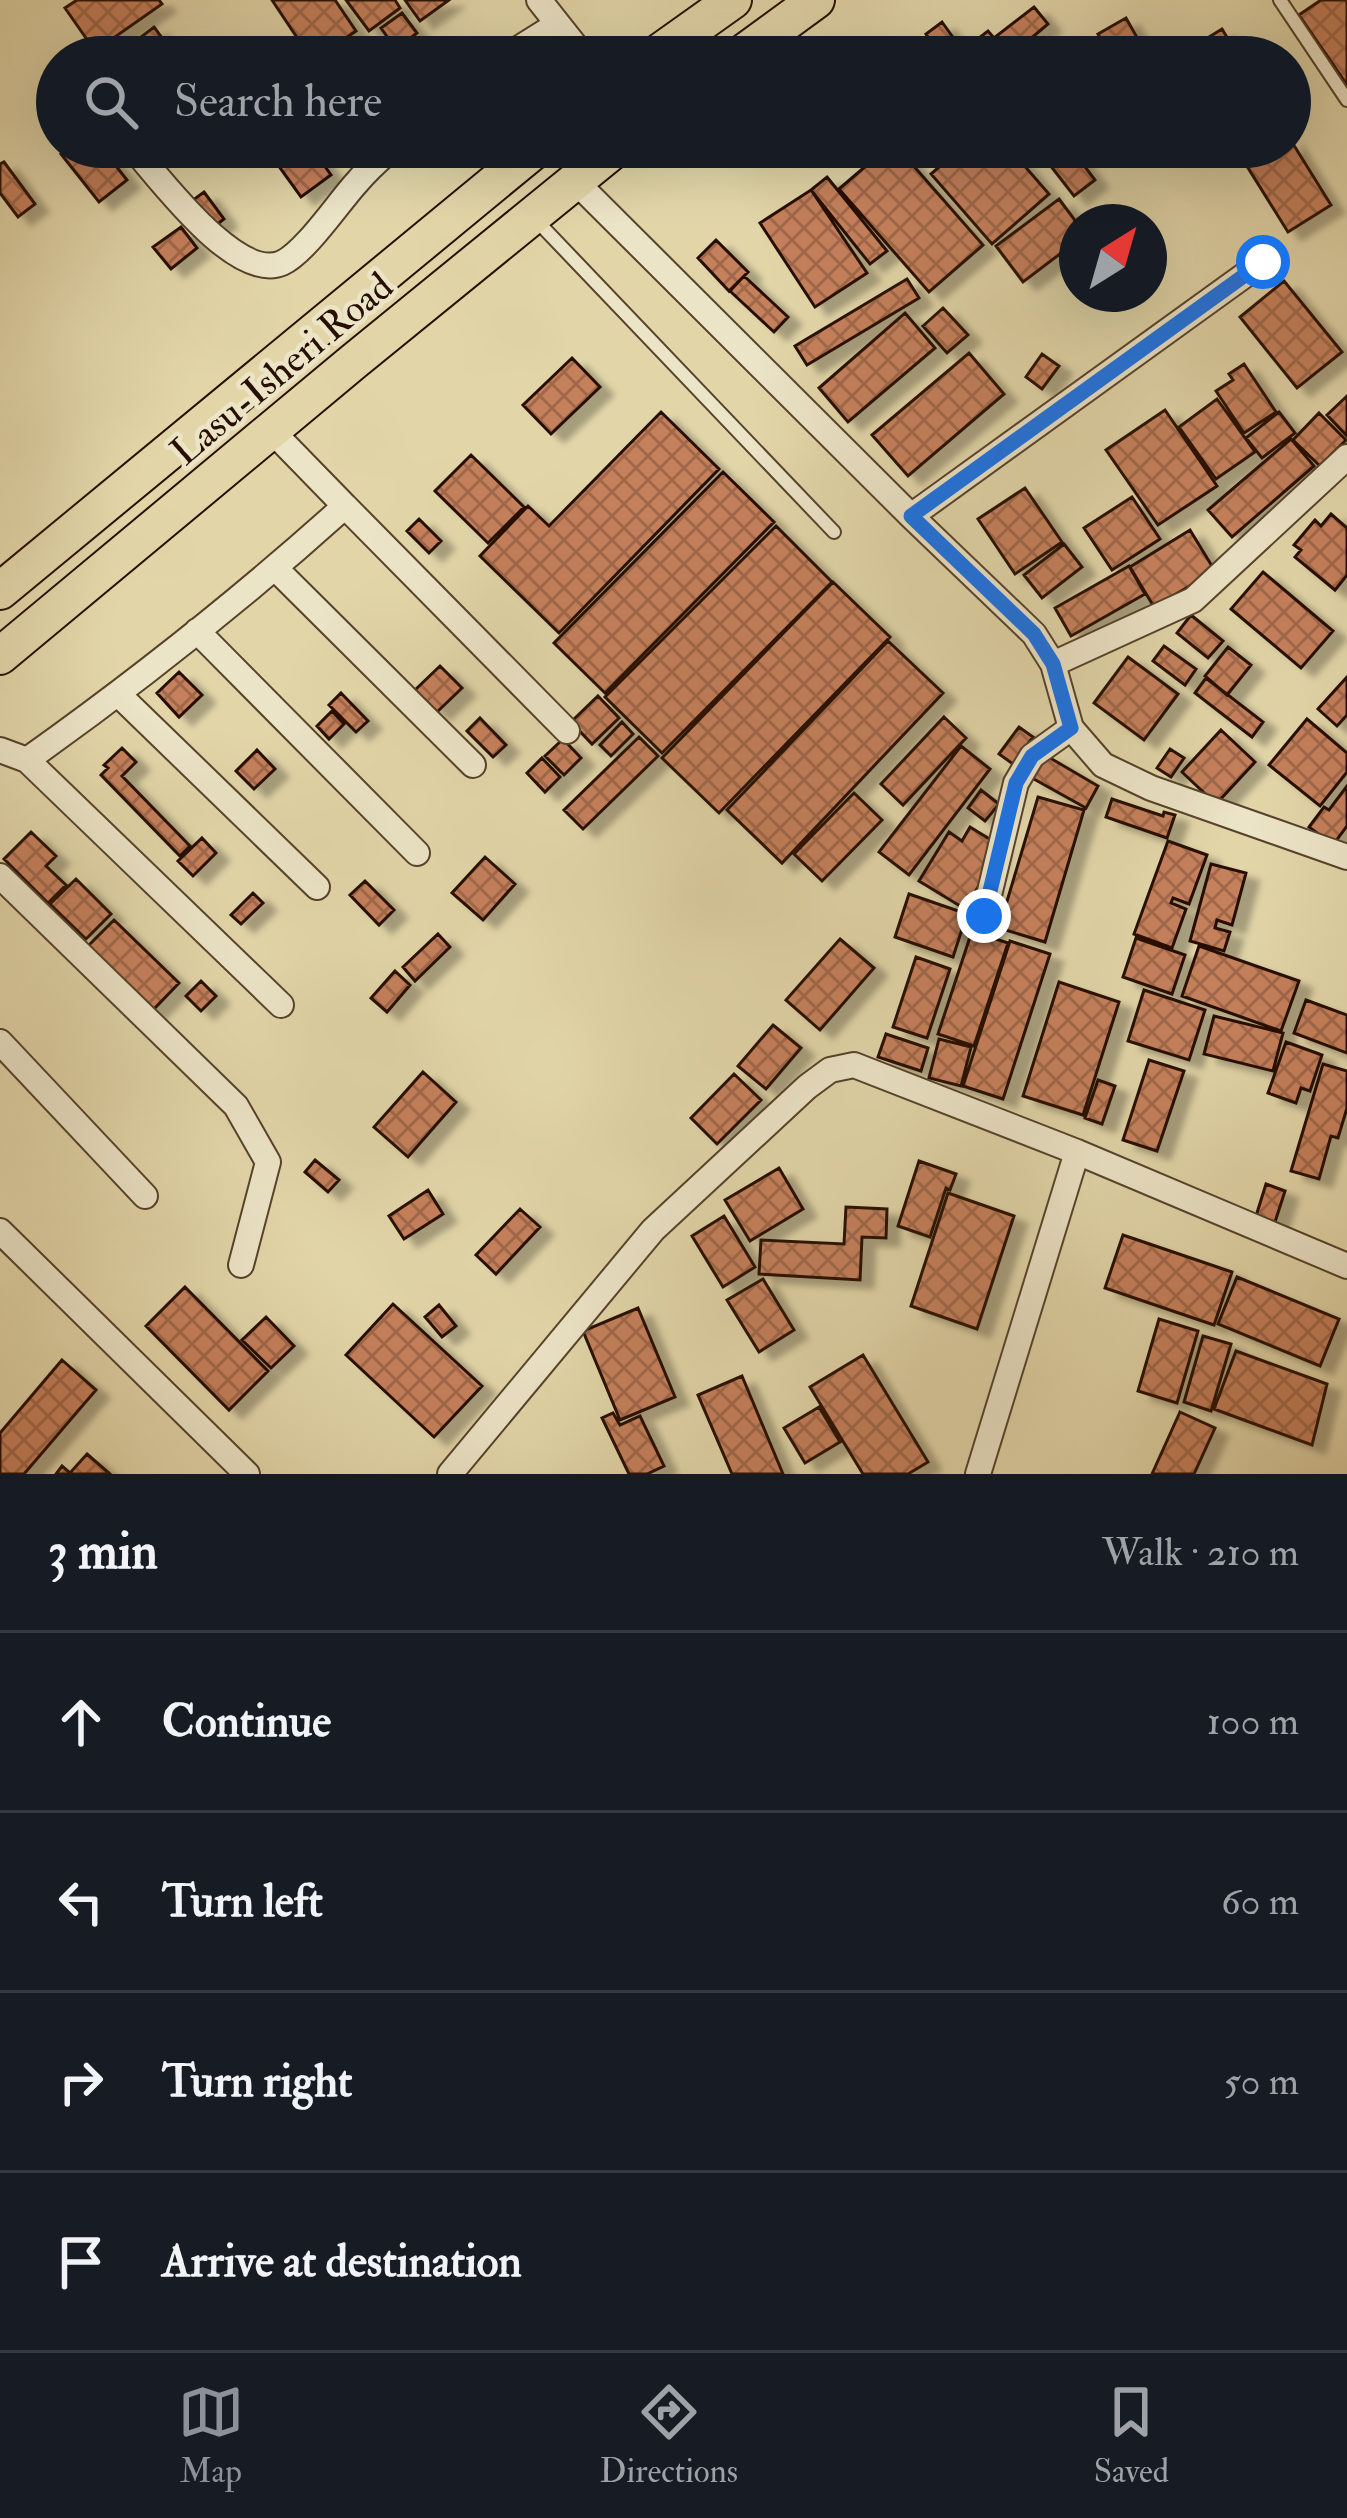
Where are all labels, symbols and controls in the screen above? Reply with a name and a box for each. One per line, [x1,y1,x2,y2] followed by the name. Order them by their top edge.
[36,36,1311,168] search box
[78,69,144,135] icon: search
[174,74,382,130] text: Search here
[1059,204,1167,312] north arrow
[1236,235,1290,289] route start
[161,262,403,476] street label: Lasu-Isheri Road
[957,889,1011,943] route end
[48,1520,158,1584] text: 3 min
[1102,1528,1299,1577] text: Walk · 210 m
[48,1689,114,1755] icon: ahead
[162,1694,331,1750] text: Continue
[1207,1697,1299,1746] text: 100 m
[48,1869,114,1935] icon: left
[162,1874,323,1930] text: Turn left
[1221,1877,1299,1926] text: 60 m
[48,2049,114,2115] icon: right
[162,2054,352,2110] text: Turn right
[1224,2057,1299,2106] text: 50 m
[48,2229,114,2295] icon: arrive
[162,2234,522,2290] text: Arrive at destination
[178,2379,244,2492] tab: Map
[600,2379,738,2492] tab: Directions
[1094,2379,1169,2492] tab: Saved

